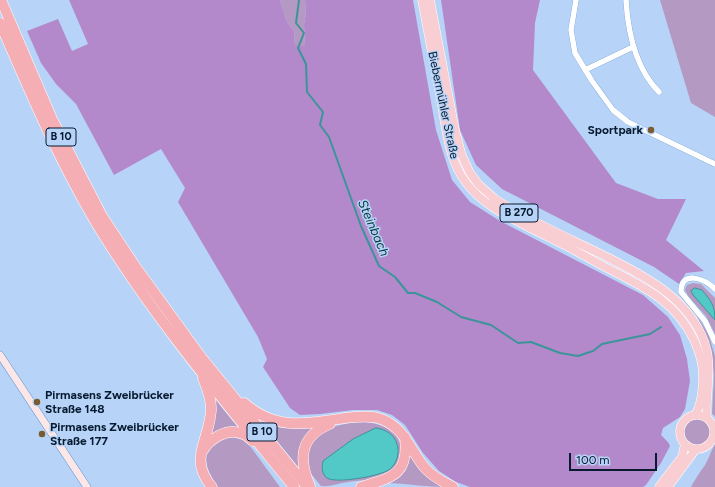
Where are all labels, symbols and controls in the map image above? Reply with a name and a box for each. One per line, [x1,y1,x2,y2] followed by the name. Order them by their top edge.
[425,50,461,160] street label: Biebermühler Straße
[588,123,643,137] place label: Sportpark
[646,125,656,135] marker: Sportpark
[46,128,76,146] road number: B 10
[354,197,392,259] water label: Steinbach
[500,204,538,222] road number: B 270
[45,388,174,416] place label: Pirmasens Zweibrücker Straße 148
[32,397,42,407] marker: Pirmasens Zweibrücker Straße 148
[50,420,179,448] place label: Pirmasens Zweibrücker Straße 177
[247,423,277,441] road number: B 10
[37,429,47,439] marker: Pirmasens Zweibrücker Straße 177
[571,445,659,471] scale bar
[576,453,610,467] text: 100 m

